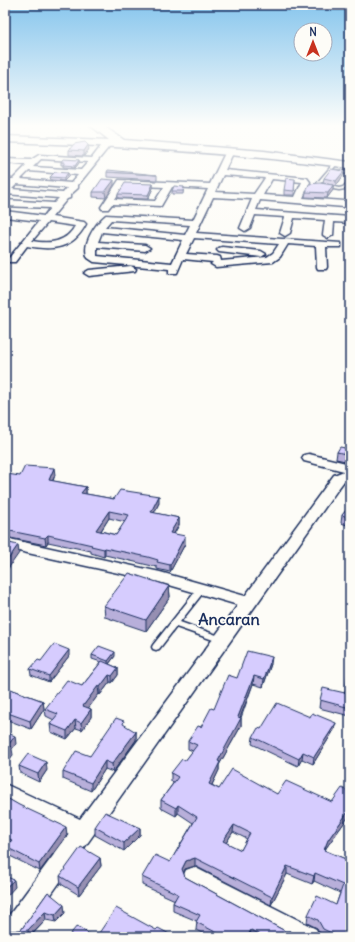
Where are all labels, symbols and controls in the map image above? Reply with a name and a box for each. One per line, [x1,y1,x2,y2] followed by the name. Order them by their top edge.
[293,22,333,62] north arrow
[309,25,317,39] text: N
[198,609,260,629] district label: Ancaran

